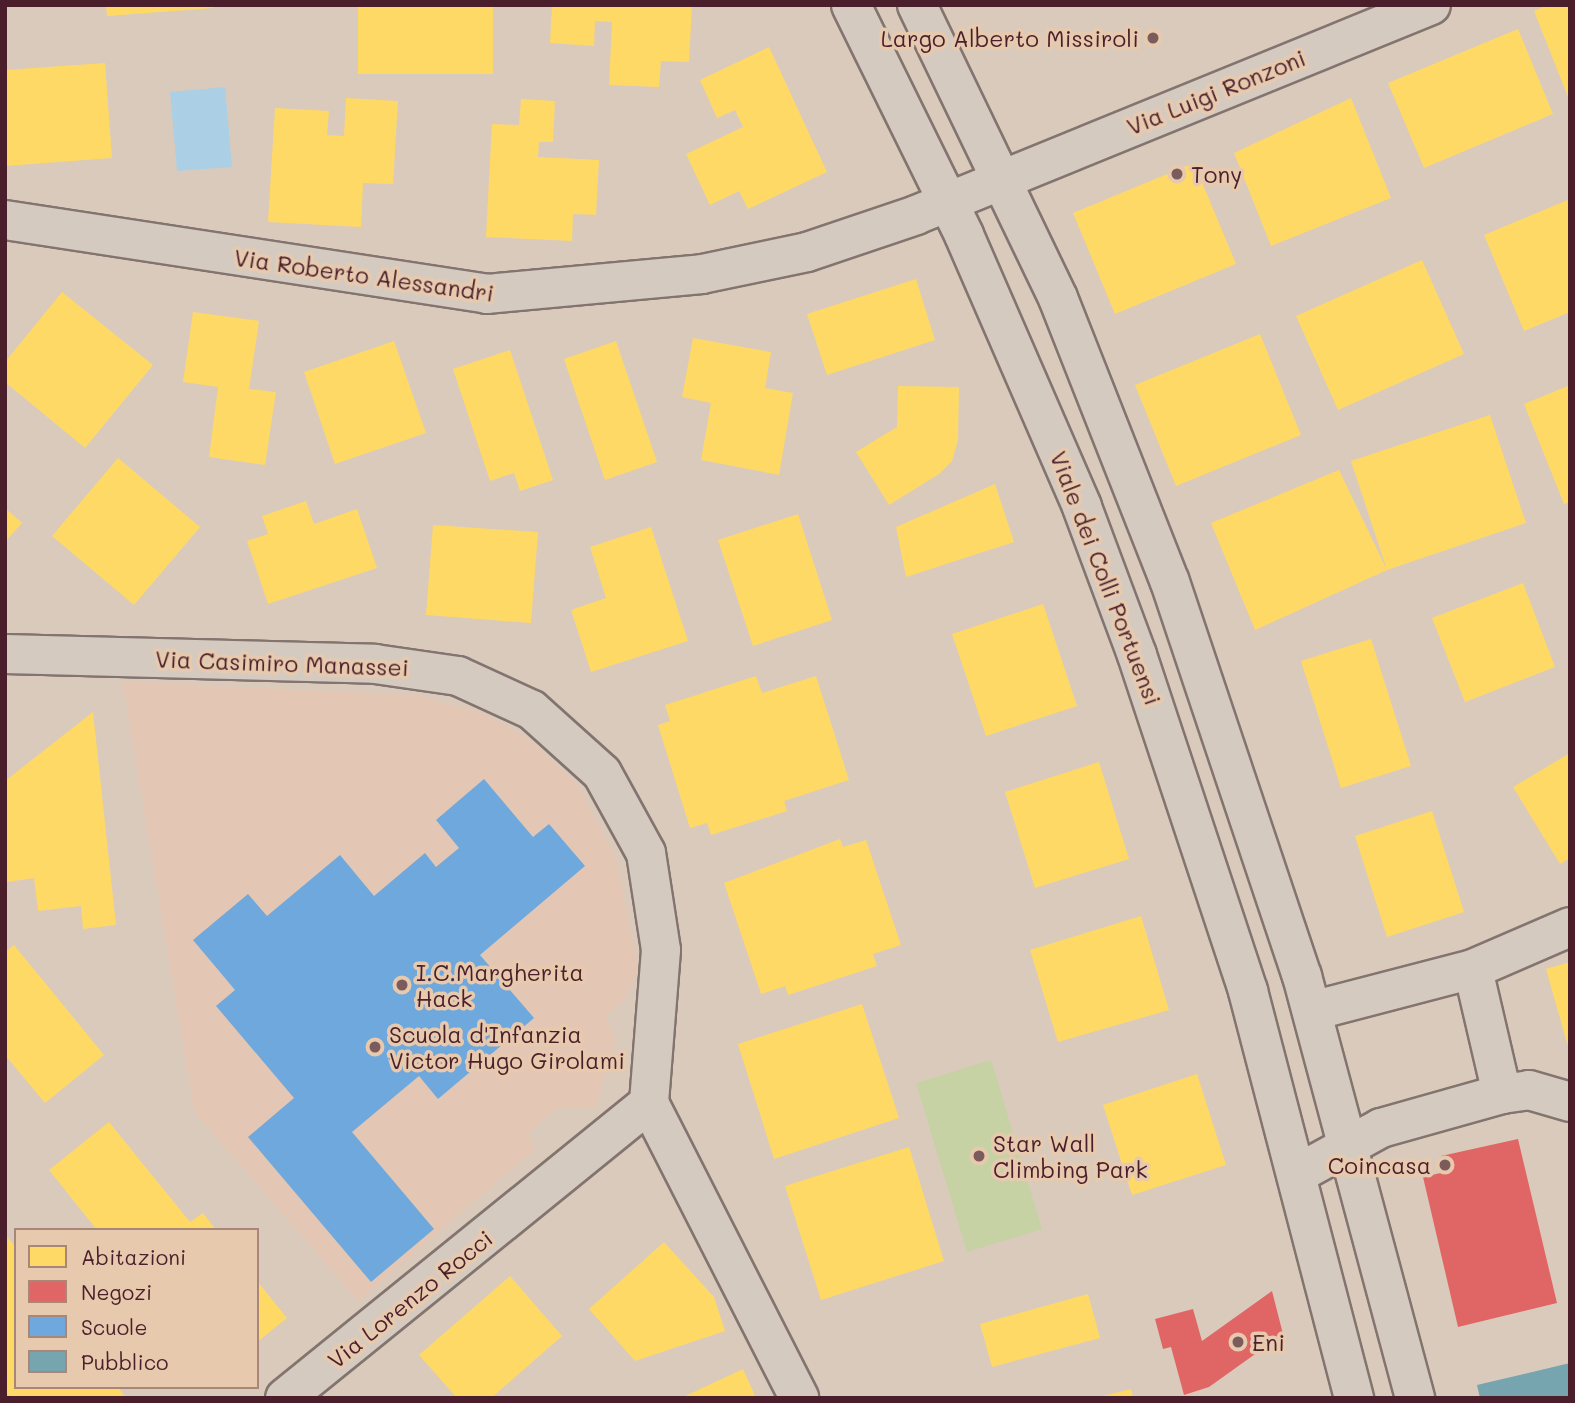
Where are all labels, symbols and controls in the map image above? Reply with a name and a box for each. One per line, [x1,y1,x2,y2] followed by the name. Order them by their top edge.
[881,24,1139,52] place label: Largo Alberto Missiroli
[1145,30,1161,46] marker: Largo Alberto Missiroli
[1123,44,1309,140] street label: Via Luigi Ronzoni
[1191,160,1242,188] place label: Tony
[1169,166,1185,182] marker: Tony
[232,243,496,307] street label: Via Roberto Alessandri
[1045,447,1167,709] street label: Viale dei Colli Portuensi
[155,645,409,681] street label: Via Casimiro Manassei
[416,958,584,1012] place label: I.C.Margherita Hack
[394,977,410,993] marker: I.C.Margherita Hack
[389,1020,625,1074] place label: Scuola d'Infanzia Victor Hugo Girolami
[367,1039,383,1055] marker: Scuola d'Infanzia Victor Hugo Girolami
[993,1129,1148,1183] place label: Star Wall Climbing Park
[971,1148,987,1164] marker: Star Wall Climbing Park
[1328,1151,1431,1179] place label: Coincasa
[1437,1157,1453,1173] marker: Coincasa
[322,1224,498,1374] street label: Via Lorenzo Rocci
[14,1228,259,1389] legend
[81,1243,186,1270] text: Abitazioni
[81,1278,152,1305] text: Negozi
[81,1313,147,1340] text: Scuole
[1252,1328,1285,1356] place label: Eni
[1230,1334,1246,1350] marker: Eni
[81,1348,169,1375] text: Pubblico

